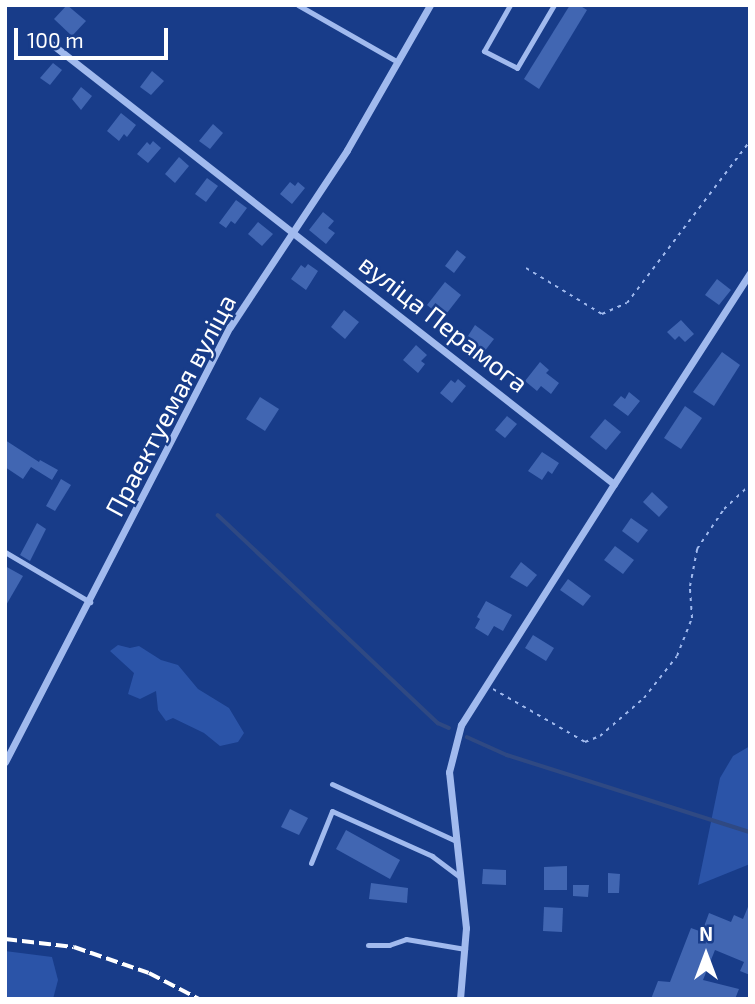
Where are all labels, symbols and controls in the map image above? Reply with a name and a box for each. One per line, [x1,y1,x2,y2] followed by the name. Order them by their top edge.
[18,14,172,58] scale bar
[27,27,84,52] text: 100 m
[353,247,535,399] street label: вуліца Перамога
[98,289,242,521] street label: Праектуемая вуліца
[671,920,741,990] north arrow
[699,922,713,945] text: N

